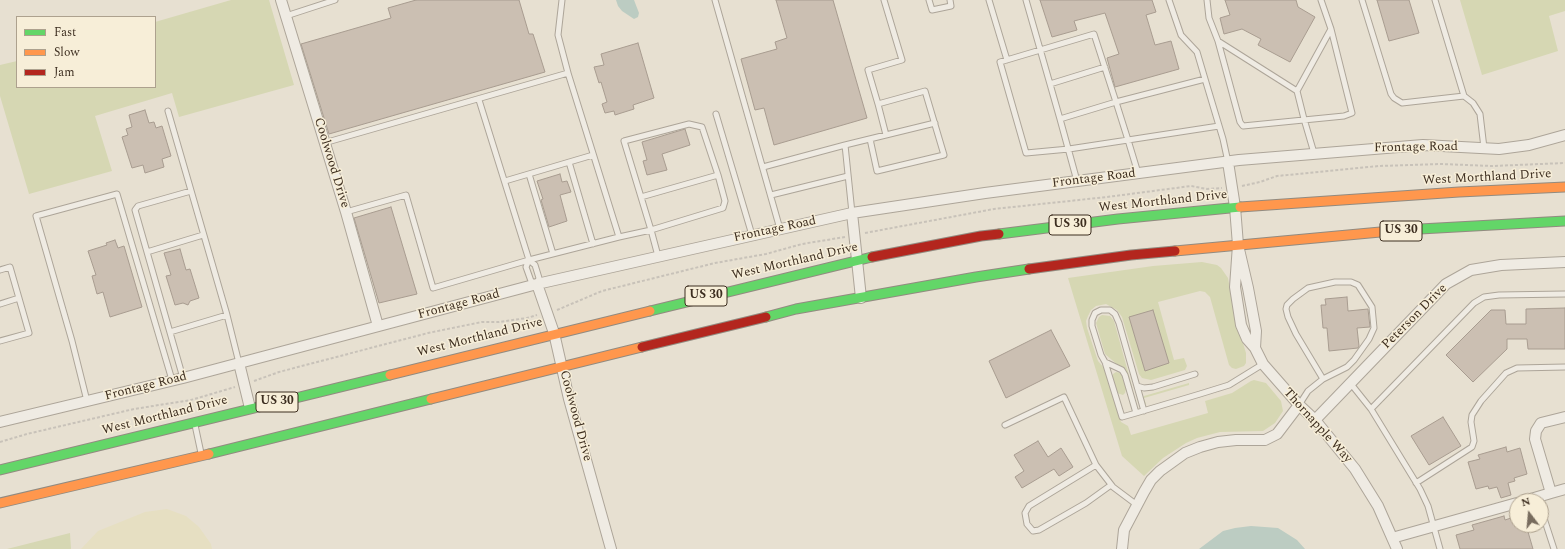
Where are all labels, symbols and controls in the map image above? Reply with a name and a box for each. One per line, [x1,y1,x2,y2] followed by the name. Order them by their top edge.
[16,16,156,88] legend
[54,23,76,42] text: Fast
[54,43,79,62] text: Slow
[54,63,75,82] text: Jam
[310,116,352,210] street label: Coolwood Drive
[1374,139,1458,157] street label: Frontage Road
[1051,166,1137,192] street label: Frontage Road
[1422,167,1552,189] street label: West Morthland Drive
[1098,187,1228,217] street label: West Morthland Drive
[732,214,818,246] street label: Frontage Road
[1049,215,1091,235] road number: US 30
[1380,221,1422,241] road number: US 30
[730,240,860,284] street label: West Morthland Drive
[1379,281,1451,353] street label: Peterson Drive
[685,286,727,306] road number: US 30
[416,287,502,323] street label: Frontage Road
[416,315,544,361] street label: West Morthland Drive
[103,369,189,405] street label: Frontage Road
[555,369,595,463] street label: Coolwood Drive
[1279,385,1355,467] street label: Thornapple Way
[256,392,298,412] road number: US 30
[101,393,229,439] street label: West Morthland Drive
[1509,493,1549,533] north arrow
[1519,493,1532,511] text: N

